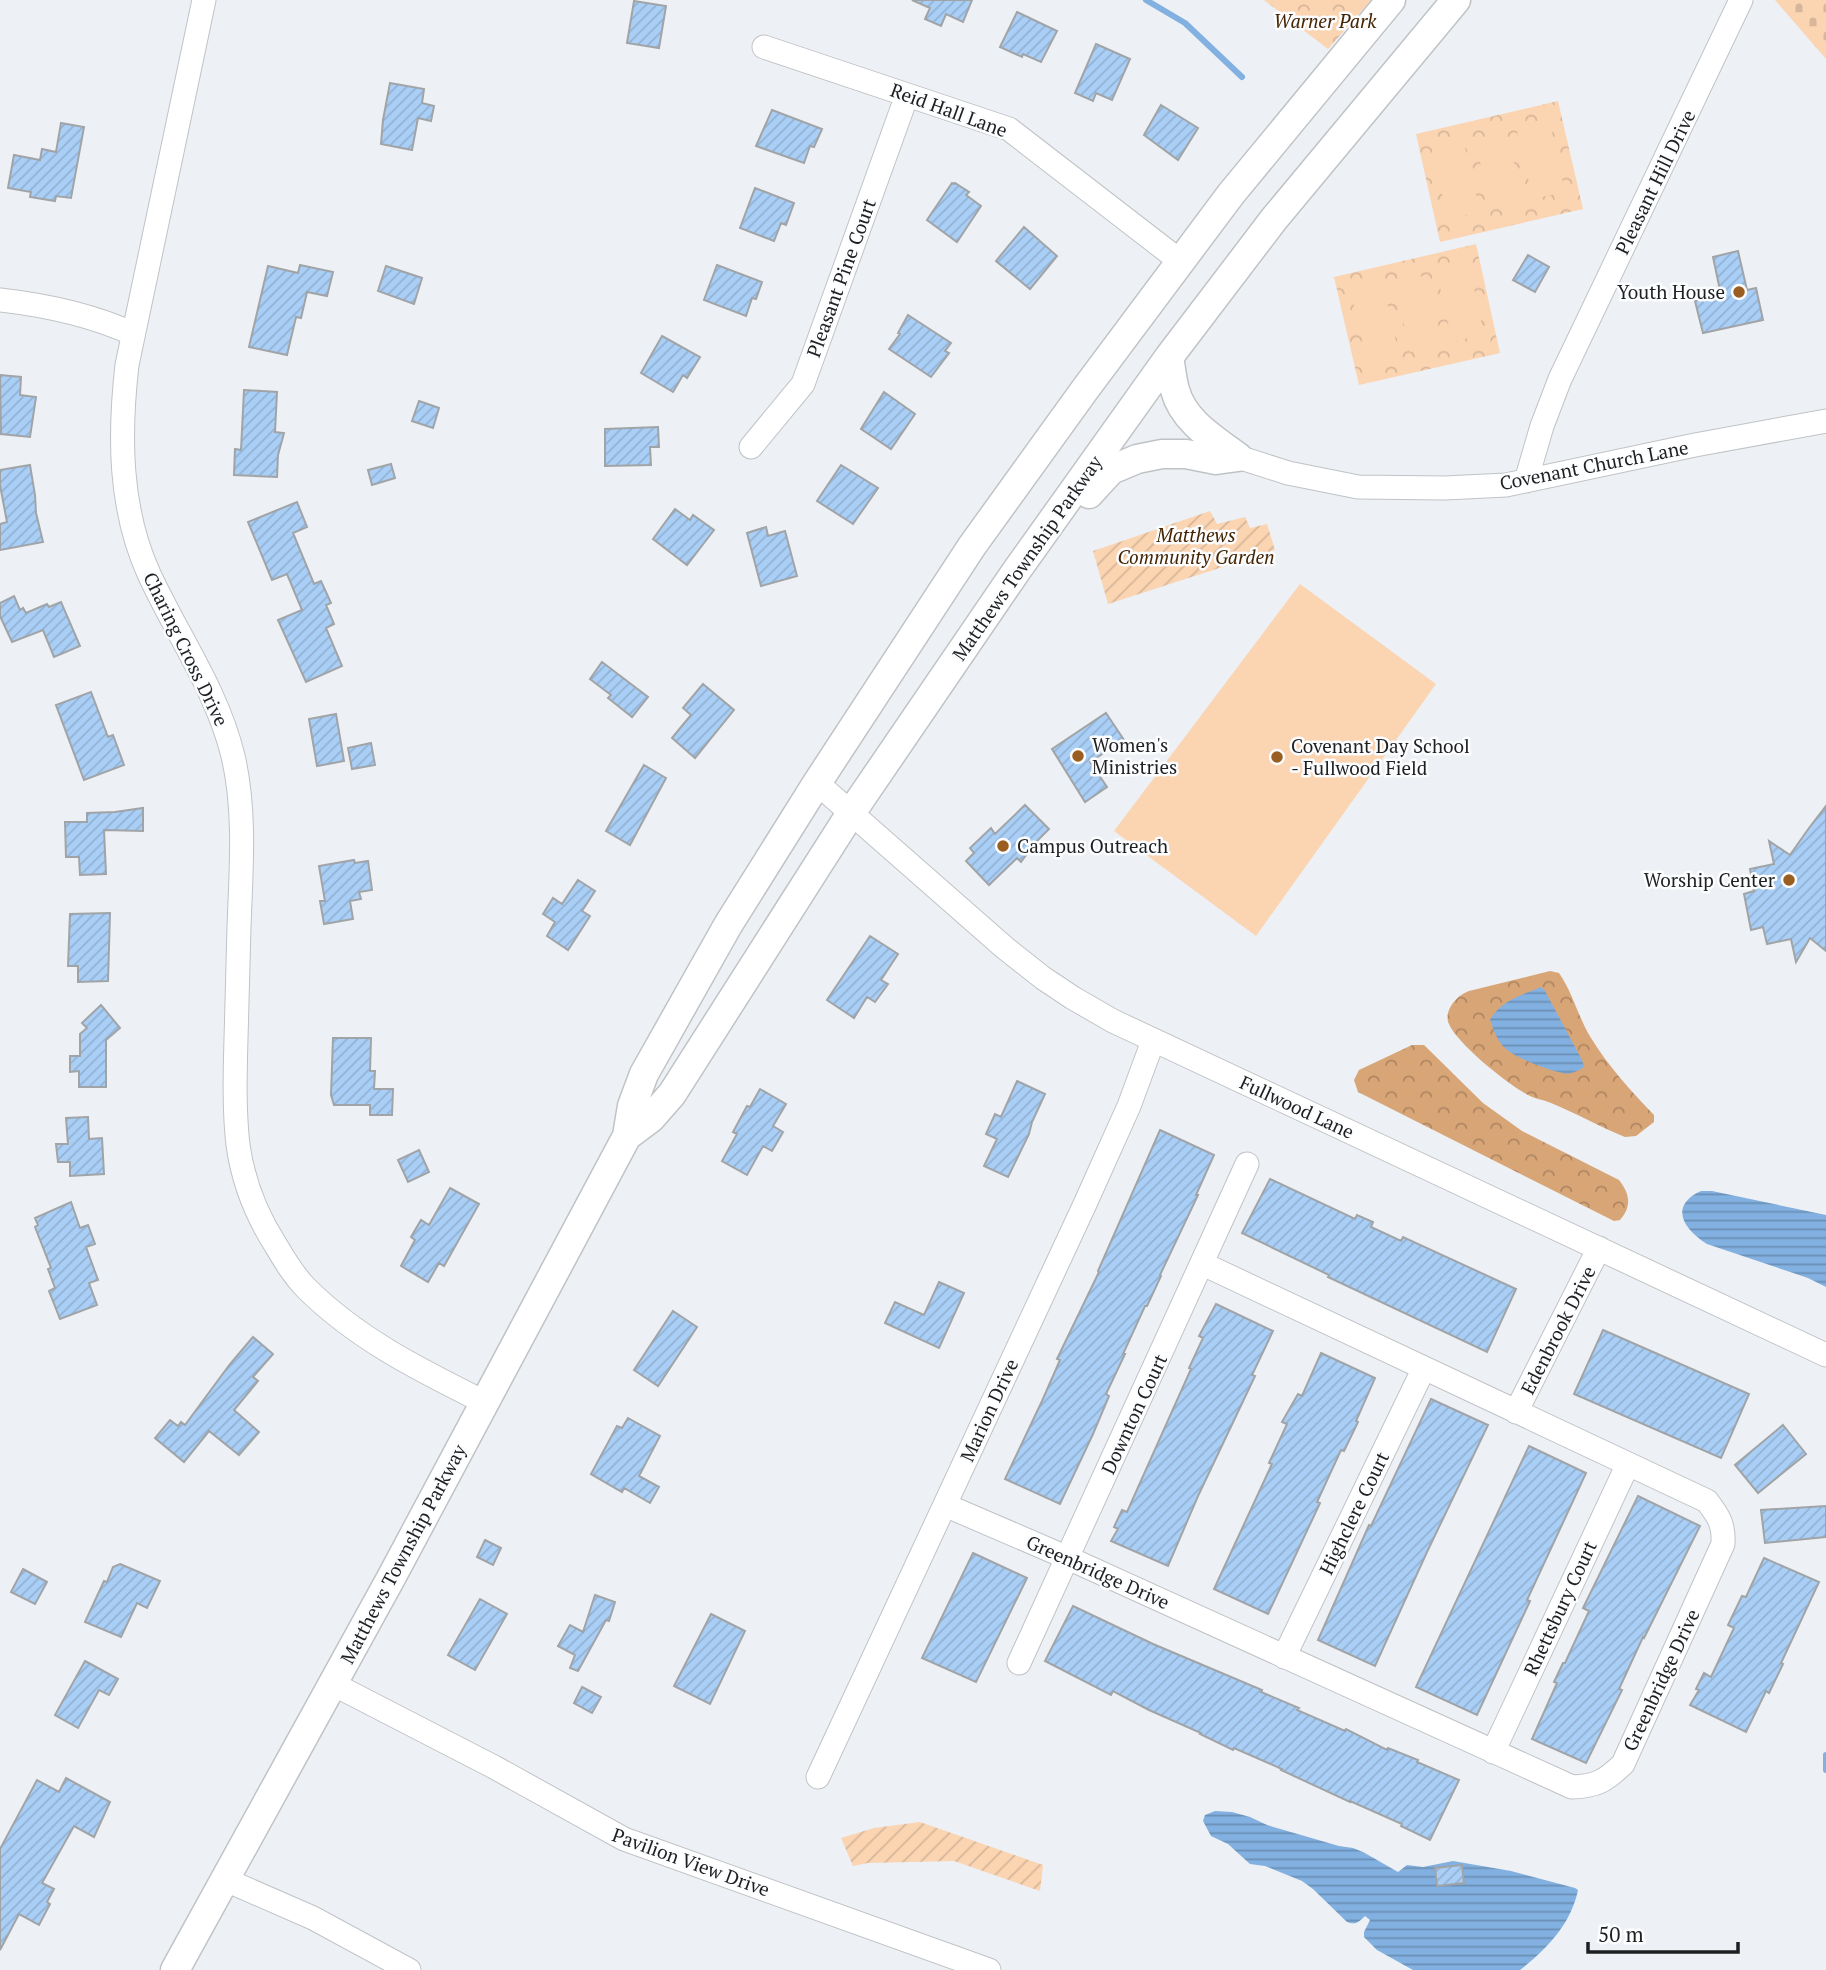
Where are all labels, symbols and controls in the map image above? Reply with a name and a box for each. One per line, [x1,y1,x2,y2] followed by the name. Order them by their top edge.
[1274,8,1377,33] park label: Warner Park
[887,77,1011,142] street label: Reid Hall Lane
[1609,105,1700,258] street label: Pleasant Hill Drive
[800,195,881,361] street label: Pleasant Pine Court
[1617,279,1725,304] place label: Youth House
[1731,284,1747,300] marker: Youth House
[1497,434,1690,495] street label: Covenant Church Lane
[946,450,1107,665] street label: Matthews Township Parkway
[1117,522,1275,569] park label: Matthews Community Garden
[138,568,235,730] street label: Charing Cross Drive
[1092,732,1177,779] place label: Women's Ministries
[1291,733,1470,780] place label: Covenant Day School - Fullwood Field
[1070,748,1086,764] marker: Women's Ministries
[1269,749,1285,765] marker: Covenant Day School - Fullwood Field
[1017,833,1168,858] place label: Campus Outreach
[995,838,1011,854] marker: Campus Outreach
[1644,867,1776,892] place label: Worship Center
[1781,872,1797,888] marker: Worship Center
[1236,1069,1358,1144] street label: Fullwood Lane
[1514,1261,1601,1398] street label: Edenbrook Drive
[1095,1350,1172,1478] street label: Downton Court
[954,1354,1023,1465] street label: Marion Drive
[334,1439,471,1668] street label: Matthews Township Parkway
[1313,1447,1394,1578] street label: Highclere Court
[1023,1529,1174,1614] street label: Greenbridge Drive
[1517,1536,1602,1679] street label: Rhettsbury Court
[1617,1605,1704,1755] street label: Greenbridge Drive
[609,1821,773,1902] street label: Pavilion View Drive
[1588,1910,1738,1954] scale bar
[1598,1920,1644,1948] text: 50 m

